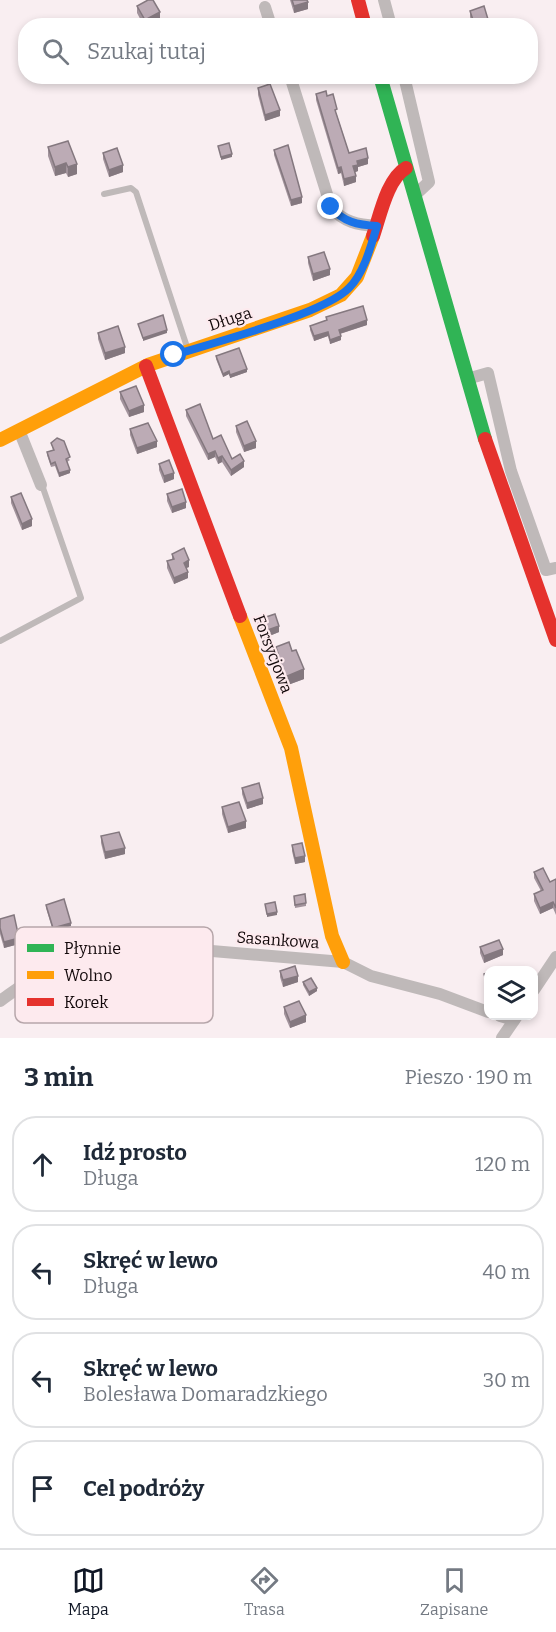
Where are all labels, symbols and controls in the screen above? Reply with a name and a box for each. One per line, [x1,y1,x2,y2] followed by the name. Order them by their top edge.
[18,18,538,84] search box
[39,35,72,68] icon: search
[87,38,206,65] text: Szukaj tutaj
[317,193,343,219] route end
[206,303,254,335] street label: Długa
[160,341,186,367] route start
[249,612,297,696] street label: Forsycjowa
[15,927,213,1023] legend
[236,928,320,952] street label: Sasankowa
[64,939,121,958] text: Płynnie
[64,966,112,985] text: Wolno
[484,966,538,1020] map controls
[484,966,538,1020] button: layers
[64,993,108,1012] text: Korek
[24,1062,93,1093] text: 3 min
[405,1065,532,1089] text: Pieszo · 190 m
[83,1139,187,1166] text: Idź prosto
[26,1148,59,1181] icon: ahead
[475,1152,530,1176] text: 120 m
[83,1166,138,1190] text: Długa
[83,1247,218,1274] text: Skręć w lewo
[26,1256,59,1289] icon: left
[482,1260,530,1284] text: 40 m
[83,1274,138,1298] text: Długa
[83,1355,218,1382] text: Skręć w lewo
[26,1364,59,1397] icon: left
[483,1368,530,1392] text: 30 m
[83,1382,328,1406] text: Bolesława Domaradzkiego
[26,1472,59,1505] icon: arrive
[83,1475,204,1502] text: Cel podróży
[68,1564,109,1619] tab: Mapa
[244,1564,285,1619] tab: Trasa
[420,1564,488,1619] tab: Zapisane

